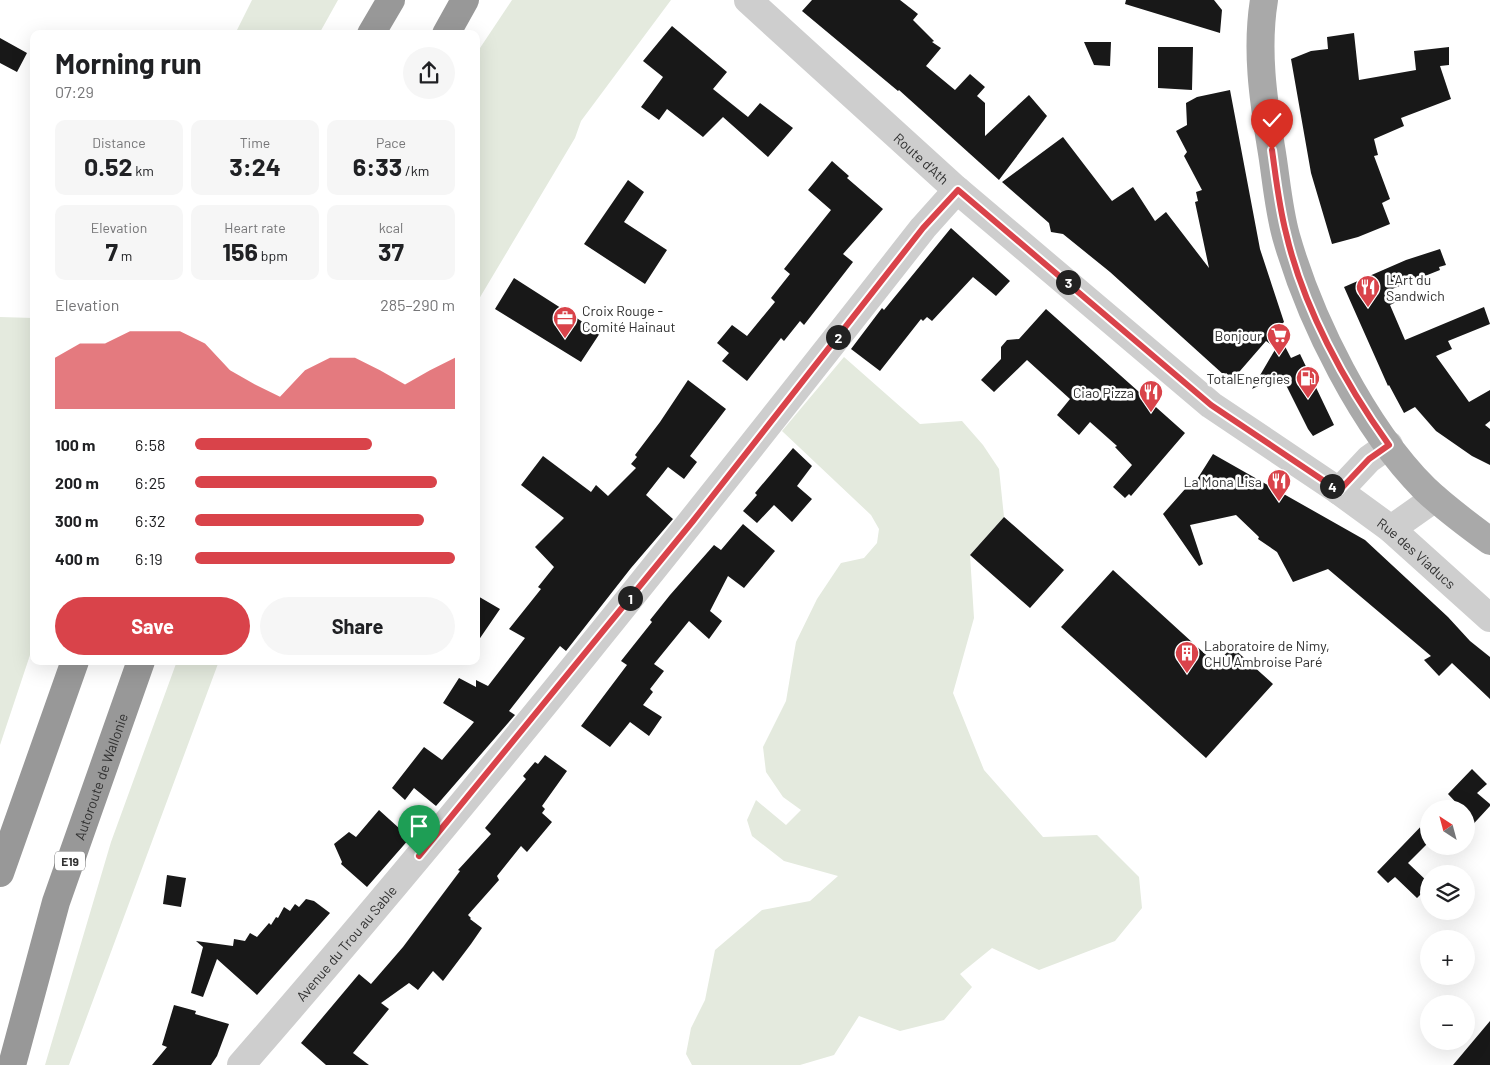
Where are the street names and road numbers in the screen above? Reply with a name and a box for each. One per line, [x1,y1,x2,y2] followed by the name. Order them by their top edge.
[891,129,953,187] street label: Route d'Ath
[1374,514,1460,592] street label: Rue des Viaducs
[70,711,130,842] street label: Autoroute de Wallonie
[55,851,85,870] road number: E19
[292,881,400,1004] street label: Avenue du Trou au Sable

